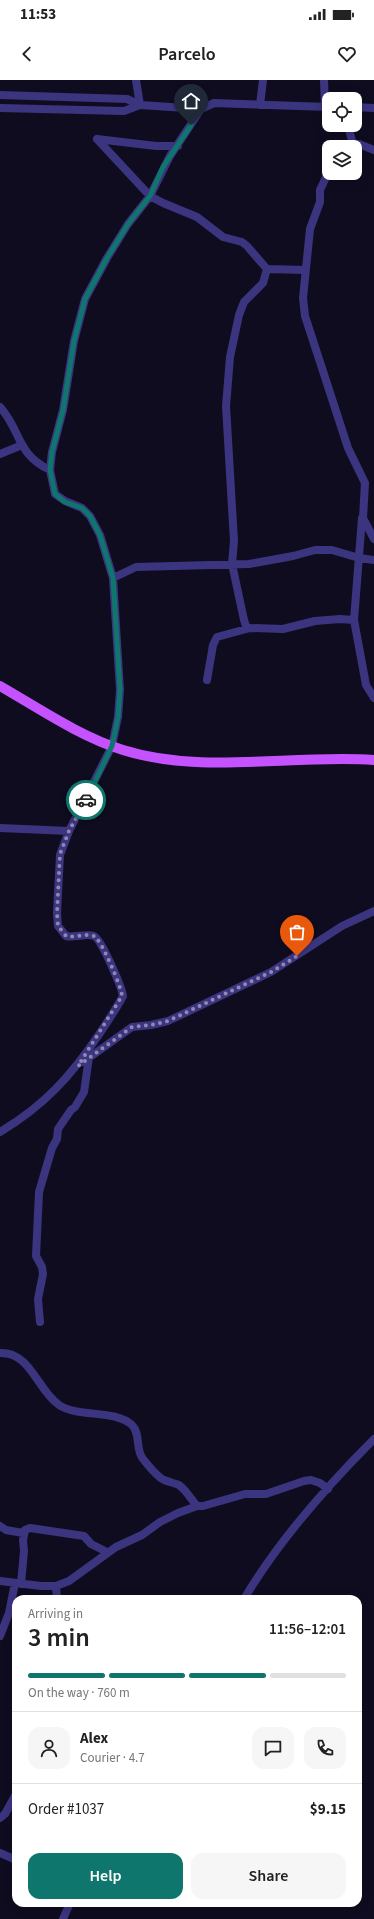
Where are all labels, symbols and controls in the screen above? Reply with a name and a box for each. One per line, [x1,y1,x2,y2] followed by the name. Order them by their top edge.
[20,4,56,25] text: 11:53
[158,42,216,67] text: Parcelo
[16,43,38,65] icon: back
[336,43,358,65] icon: heart
[174,84,208,125] pin
[180,90,202,112] icon: home
[322,92,362,180] map controls
[322,92,362,132] button: locate
[322,140,362,180] button: layers
[66,780,106,820] courier
[75,789,97,811] icon: car
[280,915,314,956] pin
[286,921,308,943] icon: bag
[28,1605,83,1623] text: Arriving in
[28,1619,90,1656] text: 3 min
[269,1619,346,1640] text: 11:56–12:01
[28,1684,130,1702] text: On the way · 760 m
[28,1727,70,1769] button: person
[252,1727,294,1769] button: chat
[304,1727,346,1769] button: phone
[80,1728,108,1749] text: Alex
[80,1749,145,1767] text: Courier · 4.7
[28,1799,104,1820] text: Order #1037
[310,1799,346,1820] text: $9.15
[28,1853,183,1899] button: Help
[191,1853,346,1899] button: Share

